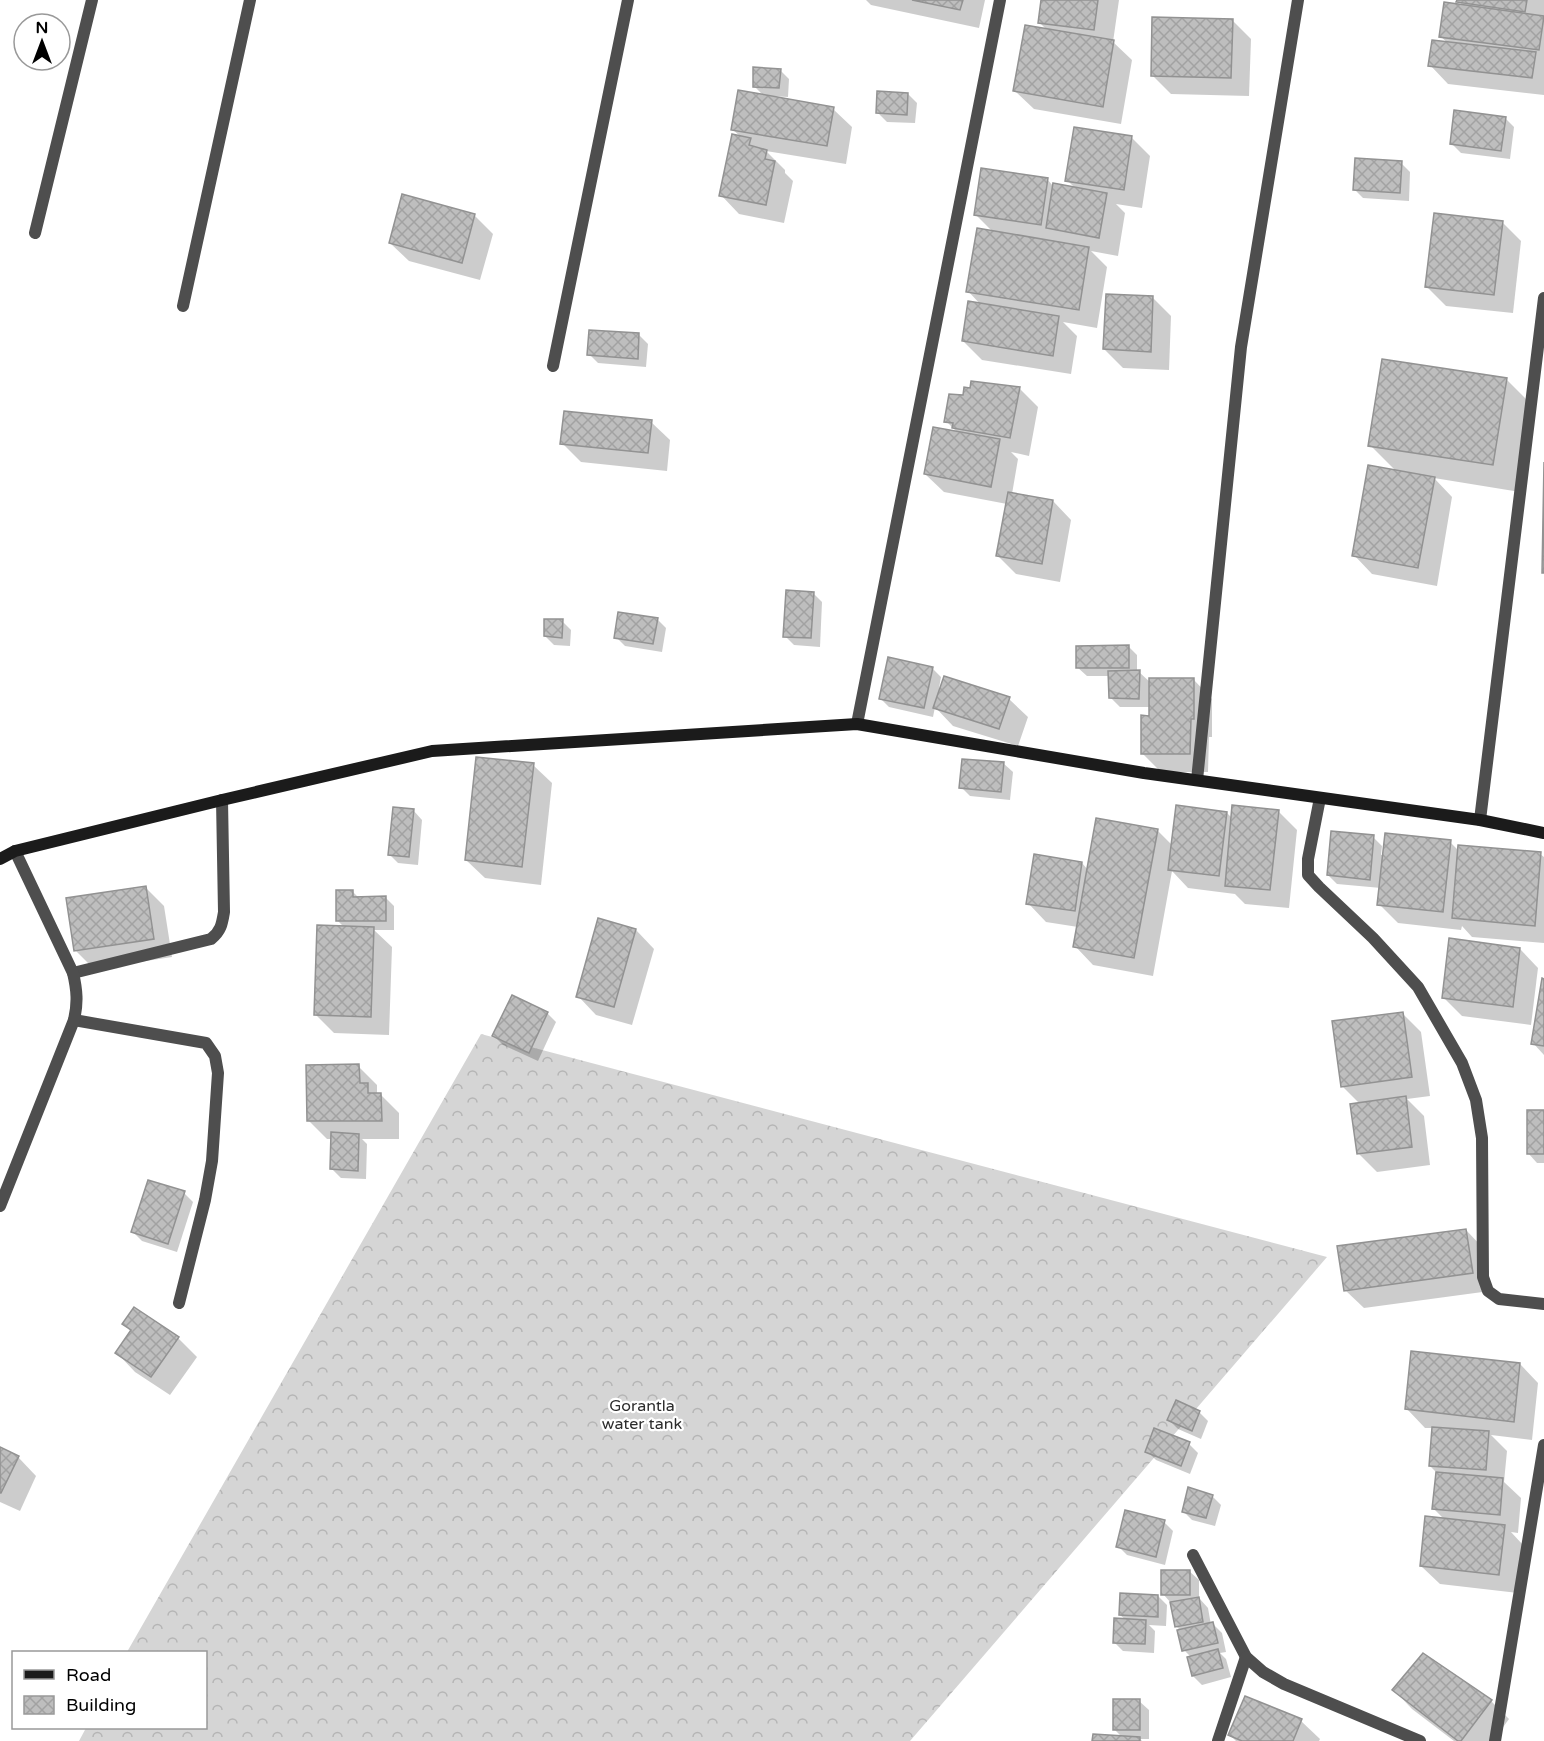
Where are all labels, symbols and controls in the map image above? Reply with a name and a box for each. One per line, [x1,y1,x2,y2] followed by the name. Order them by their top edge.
[12,12,72,72] north arrow
[36,18,48,38] text: N
[602,1396,682,1434] park label: Gorantla water tank
[12,1651,207,1729] legend
[66,1664,111,1686] text: Road
[66,1694,136,1716] text: Building

